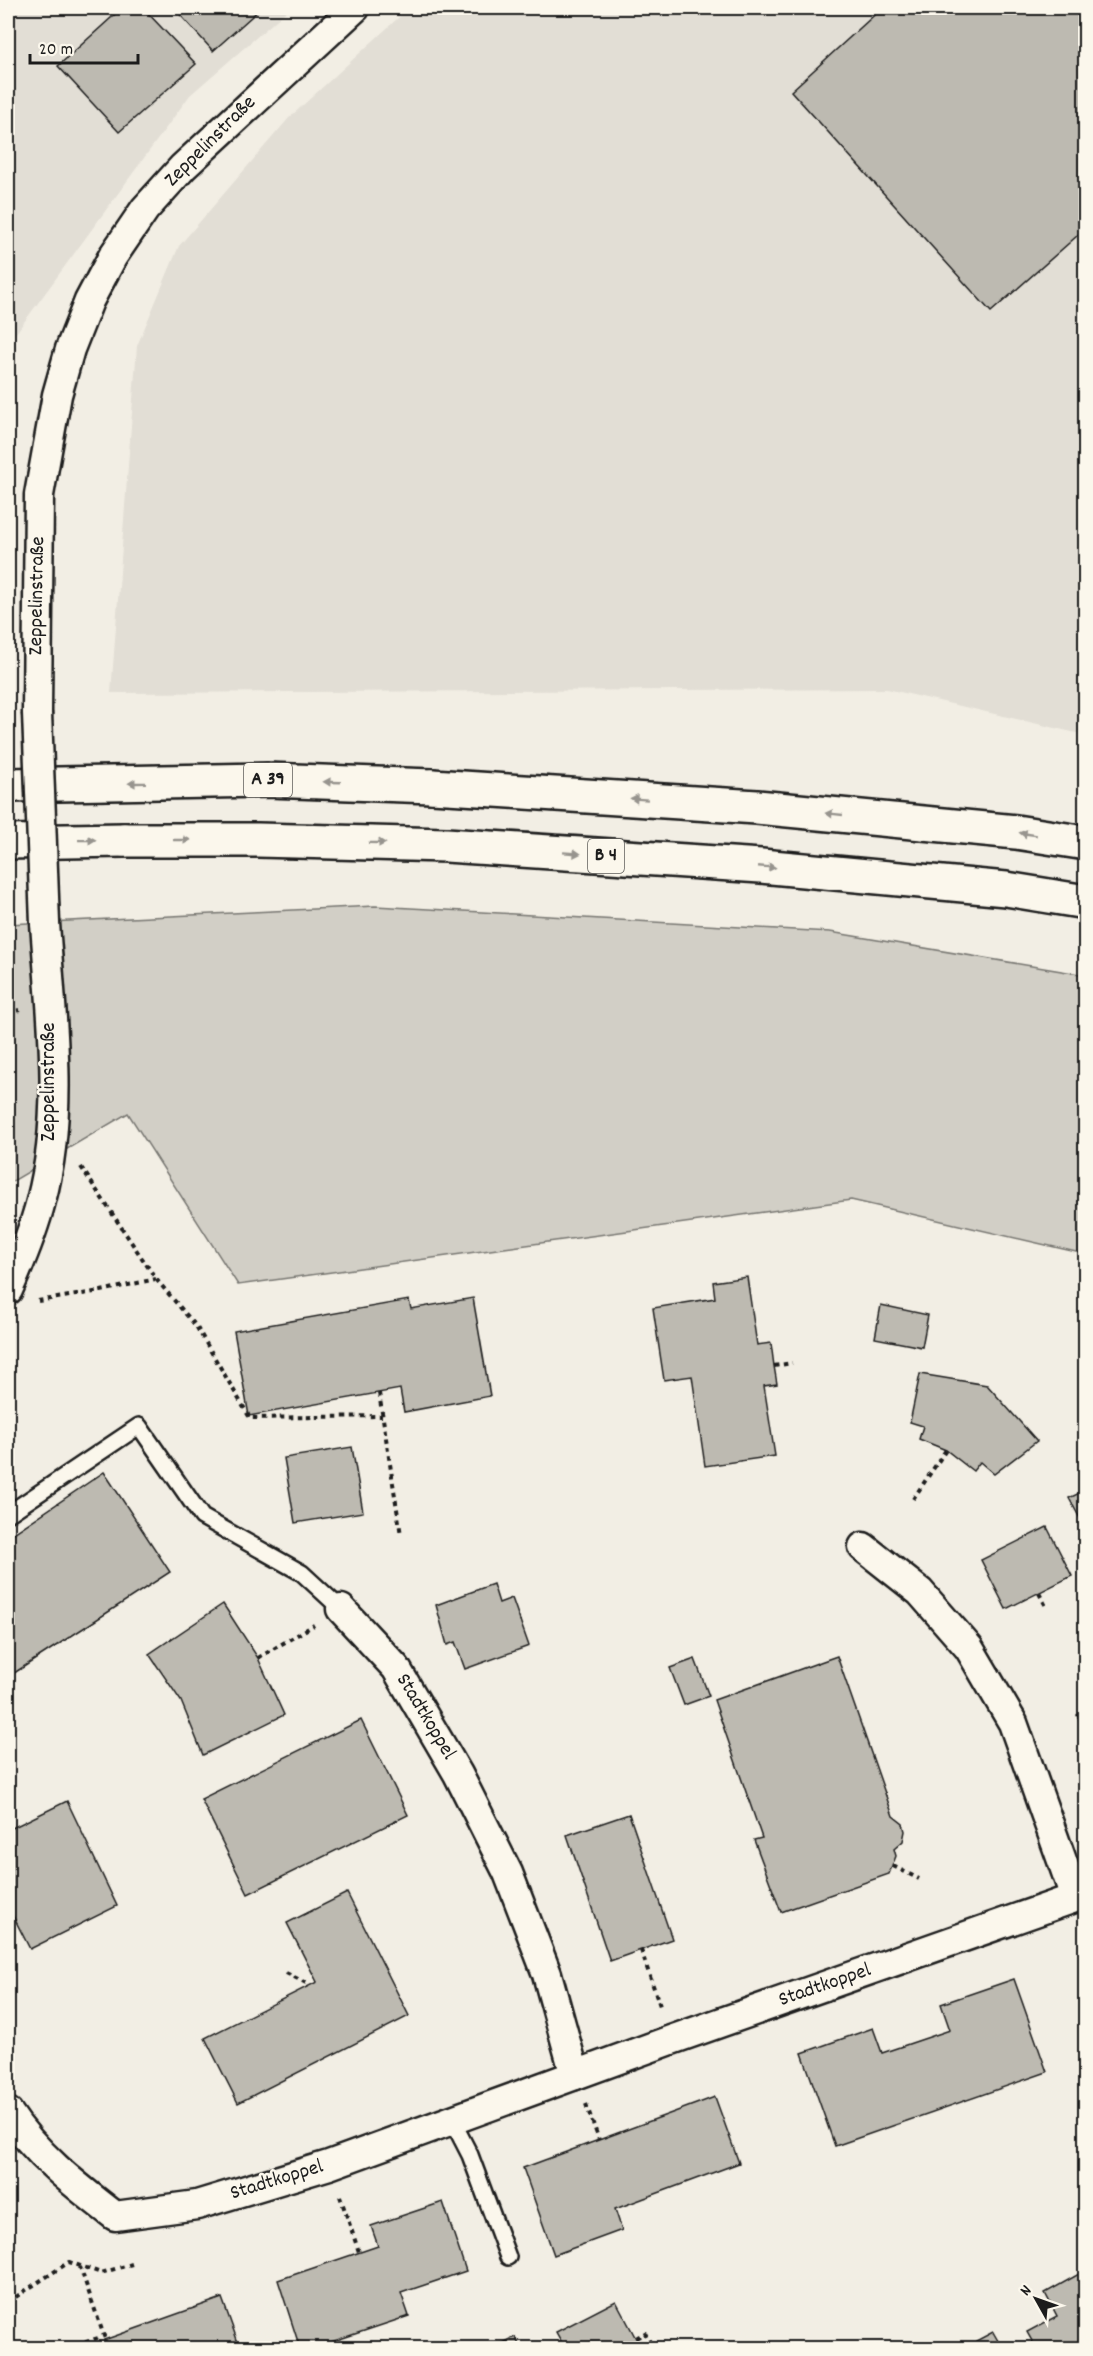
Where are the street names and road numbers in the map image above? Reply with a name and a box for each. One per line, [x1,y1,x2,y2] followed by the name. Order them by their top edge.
[158,89,264,195] street label: Zeppelinstraße
[22,536,54,656] street label: Zeppelinstraße
[244,763,292,797] road number: A 39
[588,839,624,873] road number: B 4
[35,1022,65,1142] street label: Zeppelinstraße
[387,1668,463,1766] street label: Stadtkoppel
[775,1956,875,2016] street label: Stadtkoppel
[227,2153,327,2209] street label: Stadtkoppel

